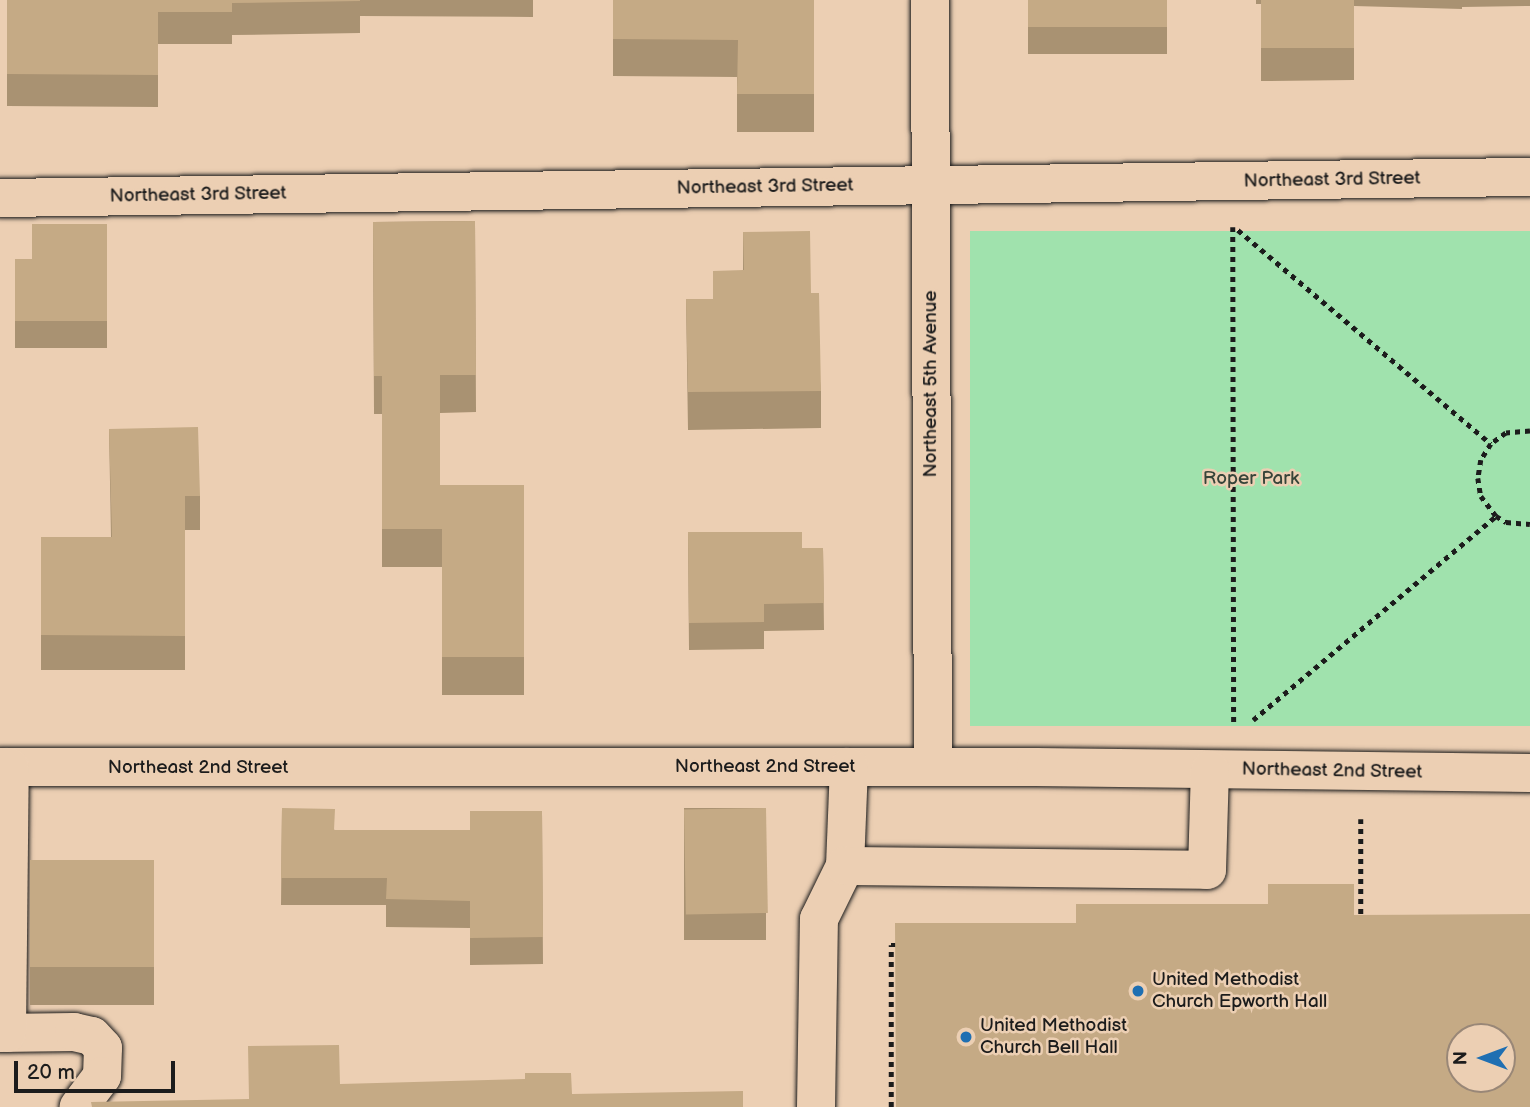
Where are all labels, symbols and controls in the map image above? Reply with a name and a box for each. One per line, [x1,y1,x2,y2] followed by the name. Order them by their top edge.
[1243,167,1421,193] street label: Northeast 3rd Street
[676,174,854,200] street label: Northeast 3rd Street
[109,182,287,208] street label: Northeast 3rd Street
[920,291,942,477] street label: Northeast 5th Avenue
[1203,468,1299,490] park label: Roper Park
[675,756,855,778] street label: Northeast 2nd Street
[108,757,288,779] street label: Northeast 2nd Street
[1241,758,1423,784] street label: Northeast 2nd Street
[1152,969,1327,1013] place label: United Methodist Church Epworth Hall
[1130,983,1146,999] marker: United Methodist Church Epworth Hall
[980,1015,1127,1059] place label: United Methodist Church Bell Hall
[1446,1023,1516,1093] north arrow
[958,1029,974,1045] marker: United Methodist Church Bell Hall
[18,1048,178,1092] scale bar
[1450,1051,1473,1065] text: N
[27,1060,75,1085] text: 20 m

